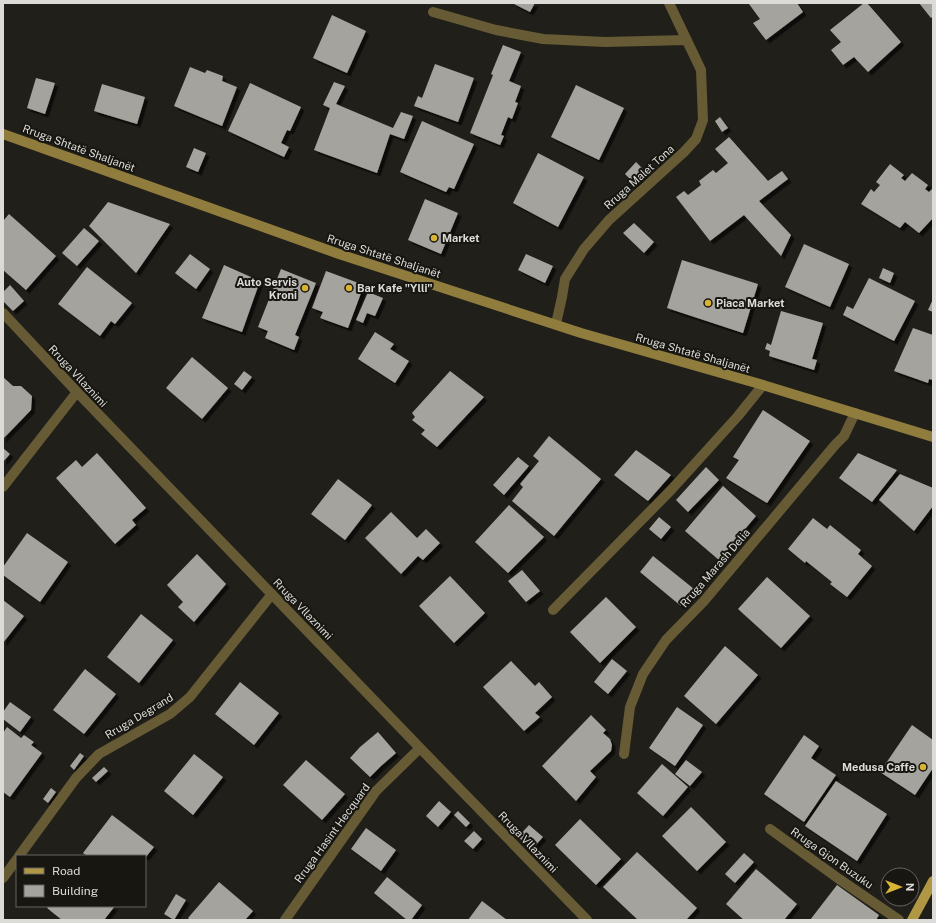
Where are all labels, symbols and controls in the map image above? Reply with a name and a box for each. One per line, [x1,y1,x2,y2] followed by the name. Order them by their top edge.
[21,122,137,174] street label: Rruga Shtatë Shaljanët
[602,143,676,211] street label: Rruga Malet Tona
[326,232,442,280] street label: Rruga Shtatë Shaljanët
[442,232,480,244] place label: Market
[429,233,439,243] marker: Market
[236,276,297,301] place label: Auto Servis Kroni
[357,282,433,294] place label: Bar Kafe "Ylli"
[300,283,310,293] marker: Auto Servis Kroni
[344,283,354,293] marker: Bar Kafe "Ylli"
[716,297,785,309] place label: Piaca Market
[703,298,713,308] marker: Piaca Market
[634,331,752,375] street label: Rruga Shtatë Shaljanët
[46,343,110,409] street label: Rruga Vllaznimi
[678,526,752,610] street label: Rruga Marash Delia
[271,576,335,642] street label: Rruga Vllaznimi
[103,691,175,741] street label: Rruga Degrand
[842,761,915,773] place label: Medusa Caffe
[918,762,928,772] marker: Medusa Caffe
[292,781,372,885] street label: Rruga Hasint Hecquard
[496,809,560,875] street label: Rruga Vllaznimi
[789,825,875,891] street label: Rruga Gjon Buzuku
[16,855,146,907] legend
[52,864,80,878] text: Road
[880,867,920,907] north arrow
[904,883,916,891] text: N
[52,884,98,898] text: Building

